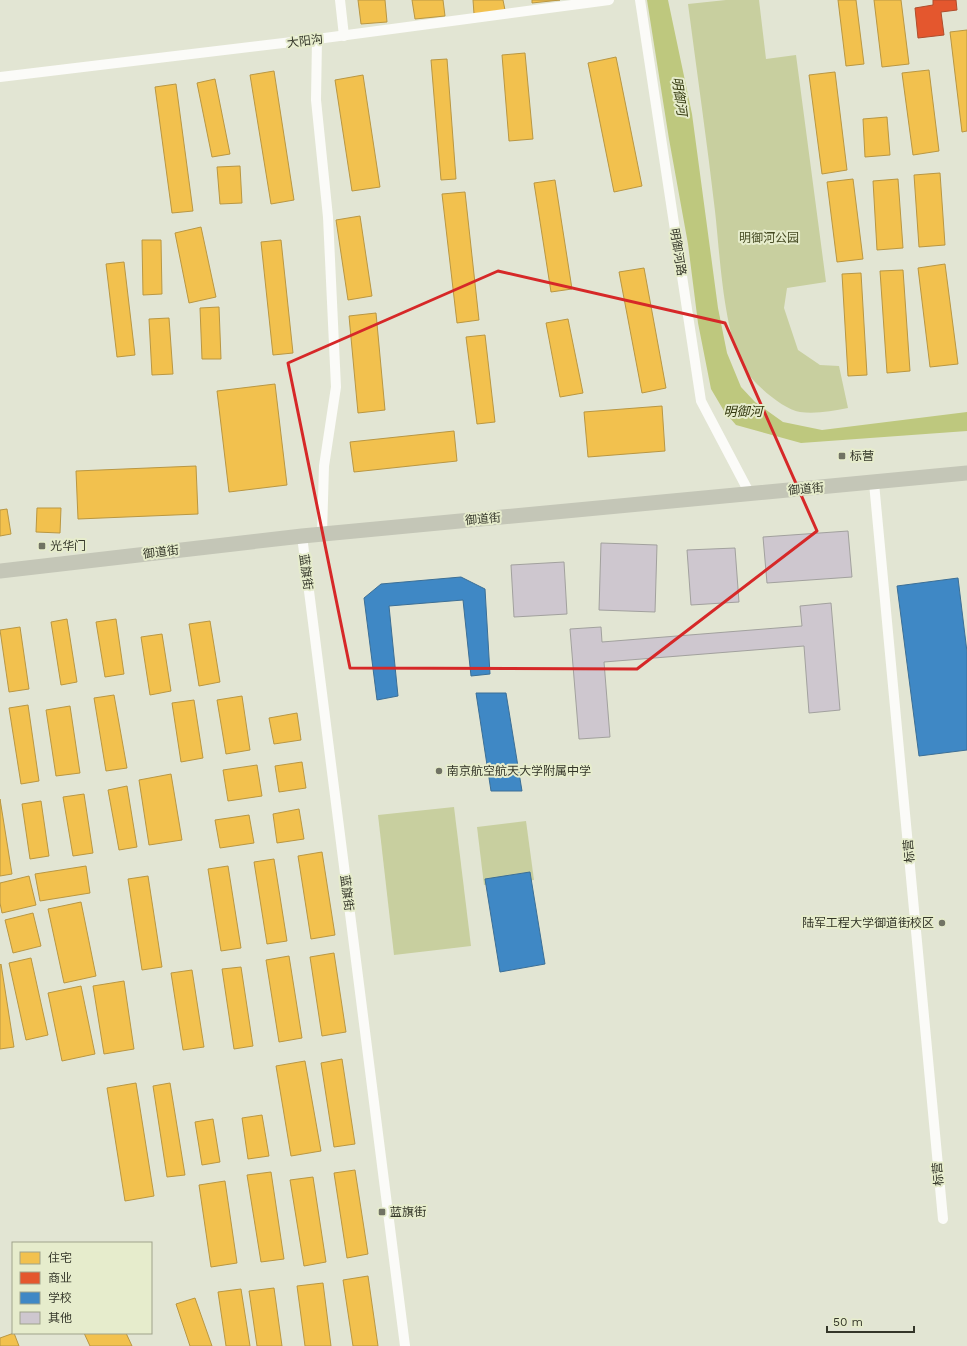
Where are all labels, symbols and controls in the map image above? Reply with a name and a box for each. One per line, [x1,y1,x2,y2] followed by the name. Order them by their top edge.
[286,32,324,50] street label: 大阳沟
[669,76,690,119] water label: 明御河
[667,227,689,277] street label: 明御河路
[739,231,799,245] park label: 明御河公园
[723,404,765,419] water label: 明御河
[850,449,874,463] place label: 标营
[837,451,847,461] marker: 标营
[787,480,825,498] street label: 御道街
[464,510,502,528] street label: 御道街
[50,539,86,553] place label: 光华门
[37,541,47,551] marker: 光华门
[142,543,180,561] street label: 御道街
[297,553,315,591] street label: 蓝旗街
[447,764,591,778] place label: 南京航空航天大学附属中学
[434,766,444,776] marker: 南京航空航天大学附属中学
[901,838,917,864] street label: 标营
[338,874,356,912] street label: 蓝旗街
[802,916,934,930] place label: 陆军工程大学御道街校区
[937,918,947,928] marker: 陆军工程大学御道街校区
[930,1161,946,1187] street label: 标营
[390,1205,426,1219] place label: 蓝旗街
[377,1207,387,1217] marker: 蓝旗街
[12,1242,152,1334] legend
[48,1251,72,1265] text: 住宅
[48,1271,72,1285] text: 商业
[48,1291,72,1305] text: 学校
[827,1308,914,1334] scale bar
[48,1311,72,1325] text: 其他
[833,1315,863,1329] text: 50 m

